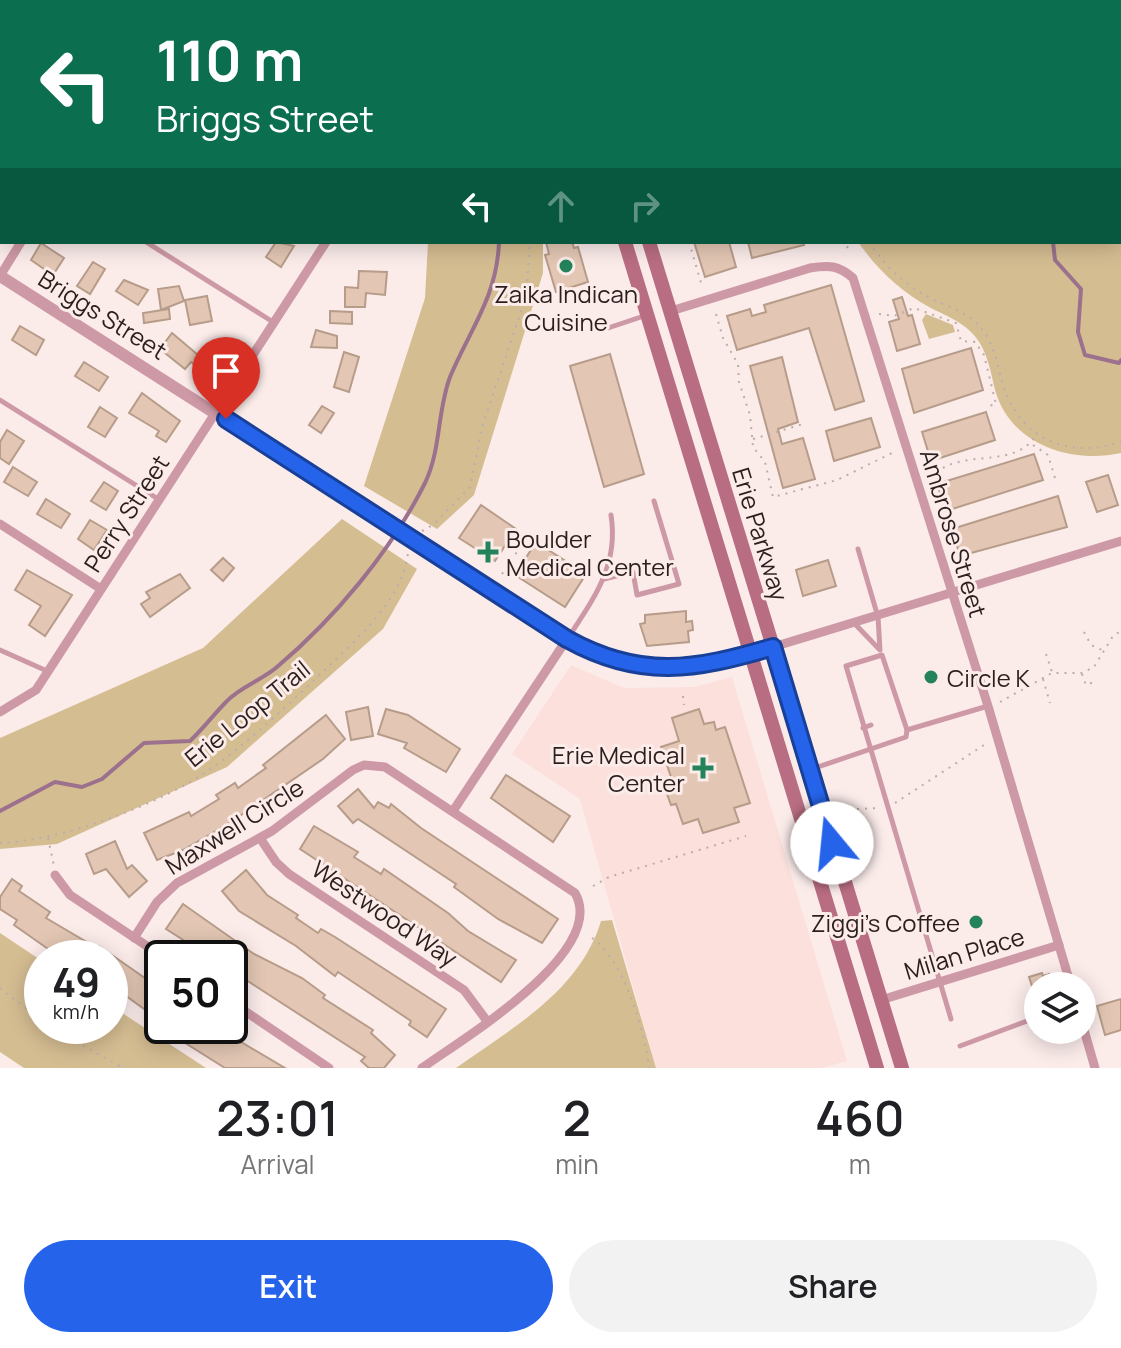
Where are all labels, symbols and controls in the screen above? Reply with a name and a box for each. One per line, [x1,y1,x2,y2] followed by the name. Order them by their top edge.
[156,21,303,98] text: 110 m
[24,32,128,136] icon: left
[156,94,374,143] text: Briggs Street
[455,184,499,228] icon: left
[539,184,583,228] icon: ahead
[623,184,667,228] icon: right
[557,257,575,275] marker: Zaika Indican Cuisine
[33,262,173,366] street label: Briggs Street
[494,277,638,338] place label: Zaika Indican Cuisine
[192,337,260,419] pin
[204,349,248,393] icon: arrive
[913,445,995,621] street label: Ambrose Street
[76,448,176,578] street label: Perry Street
[725,463,797,605] street label: Erie Parkway
[506,522,674,583] place label: Boulder Medical Center
[477,541,499,563] marker: Boulder Medical Center
[177,652,317,774] street label: Erie Loop Trail
[947,661,1031,694] place label: Circle K
[922,668,940,686] marker: Circle K
[552,738,685,799] place label: Erie Medical Center
[692,757,714,779] marker: Erie Medical Center
[158,770,310,882] street label: Maxwell Circle
[790,801,874,885] position arrow
[306,852,465,974] street label: Westwood Way
[811,906,960,939] place label: Ziggi's Coffee
[967,913,985,931] marker: Ziggi's Coffee
[900,919,1028,987] street label: Milan Place
[144,940,248,1044] speed limit sign: 50
[52,954,100,1009] text: 49
[1024,972,1096,1044] map controls
[1024,972,1096,1044] button: layers
[53,998,99,1025] text: km/h
[216,1085,339,1150] text: 23:01
[563,1085,591,1150] text: 2
[815,1085,905,1150] text: 460
[240,1146,315,1182] text: Arrival
[555,1146,599,1182] text: min
[849,1146,871,1182] text: m
[24,1240,553,1332] button: Exit
[569,1240,1097,1332] button: Share

